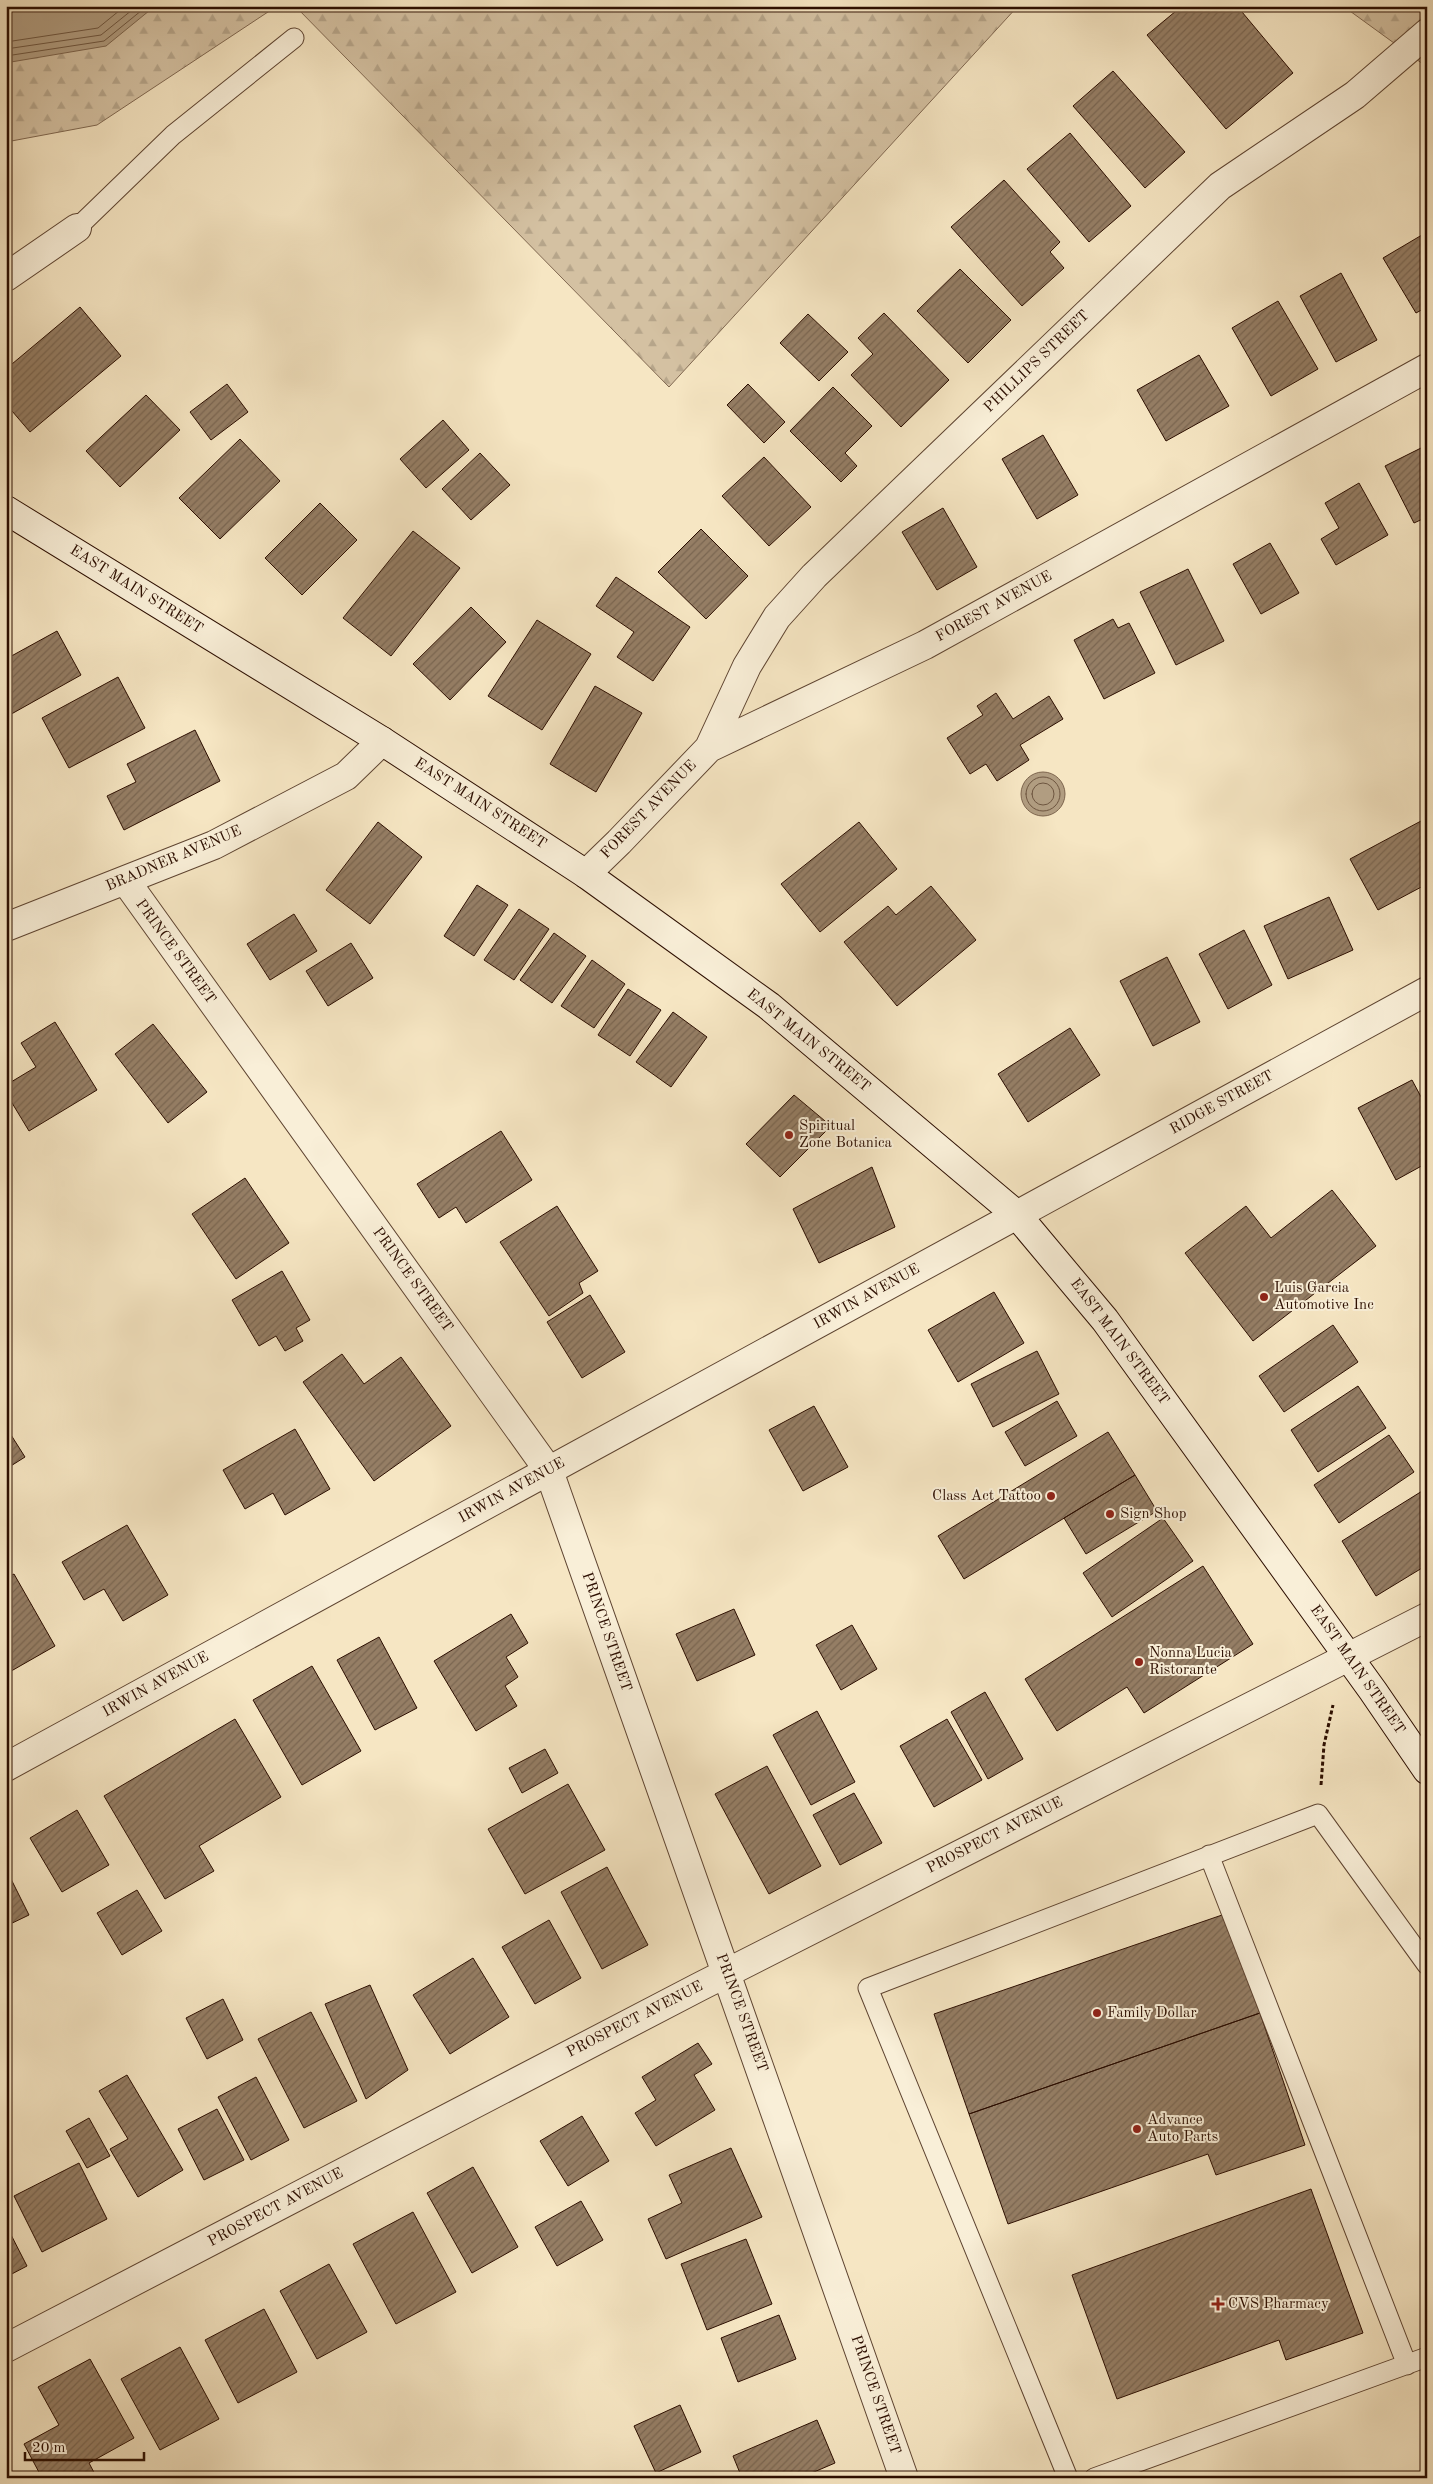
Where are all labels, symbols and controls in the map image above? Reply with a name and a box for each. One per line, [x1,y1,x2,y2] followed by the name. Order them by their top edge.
[982,308,1092,416] street label: PHILLIPS STREET
[67,543,205,637] street label: EAST MAIN STREET
[933,569,1055,645] street label: FOREST AVENUE
[411,756,549,852] street label: EAST MAIN STREET
[598,758,700,862] street label: FOREST AVENUE
[104,824,244,894] street label: BRADNER AVENUE
[132,897,218,1007] street label: PRINCE STREET
[743,987,873,1095] street label: EAST MAIN STREET
[1168,1068,1276,1138] street label: RIDGE STREET
[799,1119,893,1151] place label: Spiritual Zone Botanica
[783,1129,795,1141] marker: Spiritual Zone Botanica
[369,1225,455,1335] street label: PRINCE STREET
[811,1262,923,1332] street label: IRWIN AVENUE
[1067,1276,1171,1408] street label: EAST MAIN STREET
[1274,1281,1374,1313] place label: Luis Garcia Automotive Inc
[1258,1291,1270,1303] marker: Luis Garcia Automotive Inc
[456,1456,568,1526] street label: IRWIN AVENUE
[932,1489,1041,1504] place label: Class Act Tattoo
[1045,1490,1057,1502] marker: Class Act Tattoo
[1120,1507,1187,1522] place label: Sign Shop
[1104,1508,1116,1520] marker: Sign Shop
[579,1570,633,1694] street label: PRINCE STREET
[1307,1603,1407,1737] street label: EAST MAIN STREET
[1149,1646,1232,1678] place label: Nonna Lucia Ristorante
[100,1650,212,1720] street label: IRWIN AVENUE
[1133,1656,1145,1668] marker: Nonna Lucia Ristorante
[924,1795,1066,1877] street label: PROSPECT AVENUE
[713,1952,769,2074] street label: PRINCE STREET
[564,1979,706,2061] street label: PROSPECT AVENUE
[1107,2006,1197,2021] place label: Family Dollar
[1091,2007,1103,2019] marker: Family Dollar
[1147,2113,1218,2145] place label: Advance Auto Parts
[1131,2123,1143,2135] marker: Advance Auto Parts
[206,2166,346,2250] street label: PROSPECT AVENUE
[1228,2297,1329,2312] place label: CVS Pharmacy
[1212,2298,1224,2310] marker: CVS Pharmacy
[848,2333,902,2457] street label: PRINCE STREET
[25,2429,144,2461] scale bar
[32,2441,66,2456] text: 20 m

